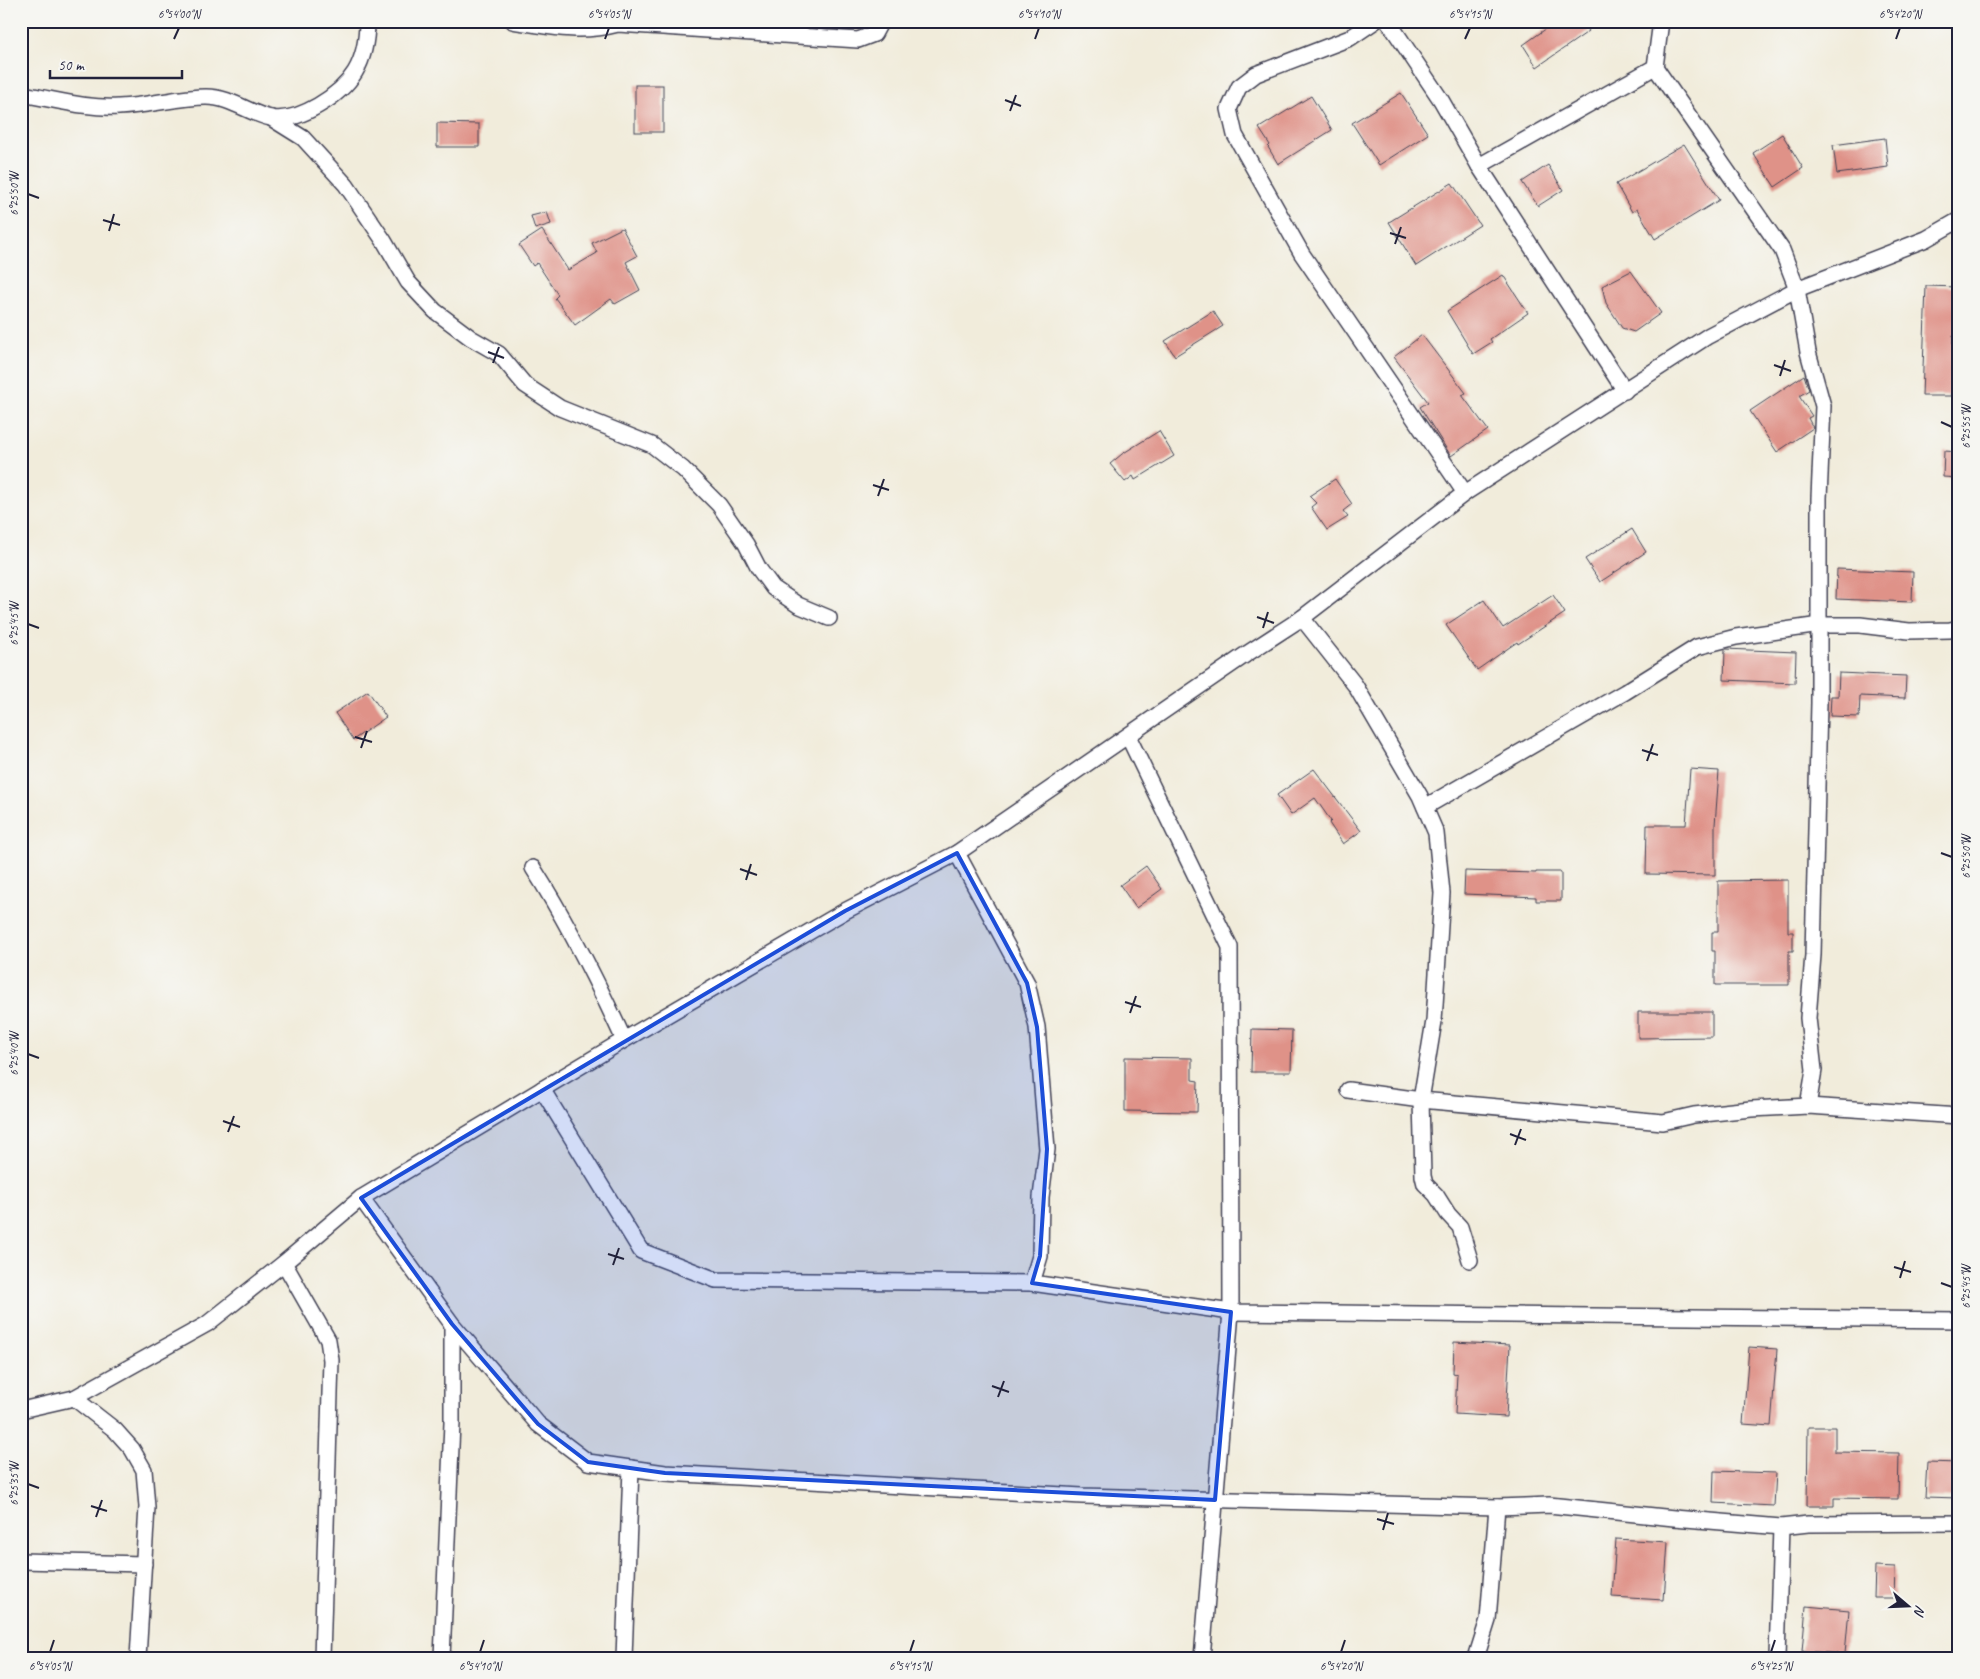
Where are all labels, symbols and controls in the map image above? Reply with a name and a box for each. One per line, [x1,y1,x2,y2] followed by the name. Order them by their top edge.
[158,6,202,22] text: 6°54'00"N
[588,6,632,22] text: 6°54'05"N
[1018,6,1062,22] text: 6°54'10"N
[1449,6,1493,22] text: 6°54'15"N
[1879,6,1923,22] text: 6°54'20"N
[50,48,182,80] scale bar
[58,56,85,75] text: 50 m
[6,170,22,216] text: 6°25'50"W
[1958,403,1974,449] text: 6°25'55"W
[6,600,22,646] text: 6°25'45"W
[1958,833,1974,879] text: 6°25'50"W
[6,1030,22,1076] text: 6°25'40"W
[1958,1263,1974,1309] text: 6°25'45"W
[6,1460,22,1506] text: 6°25'35"W
[1882,1582,1932,1632] north arrow
[1910,1603,1929,1619] text: N
[29,1658,73,1674] text: 6°54'05"N
[459,1658,503,1674] text: 6°54'10"N
[889,1658,933,1674] text: 6°54'15"N
[1320,1658,1364,1674] text: 6°54'20"N
[1750,1658,1794,1674] text: 6°54'25"N

